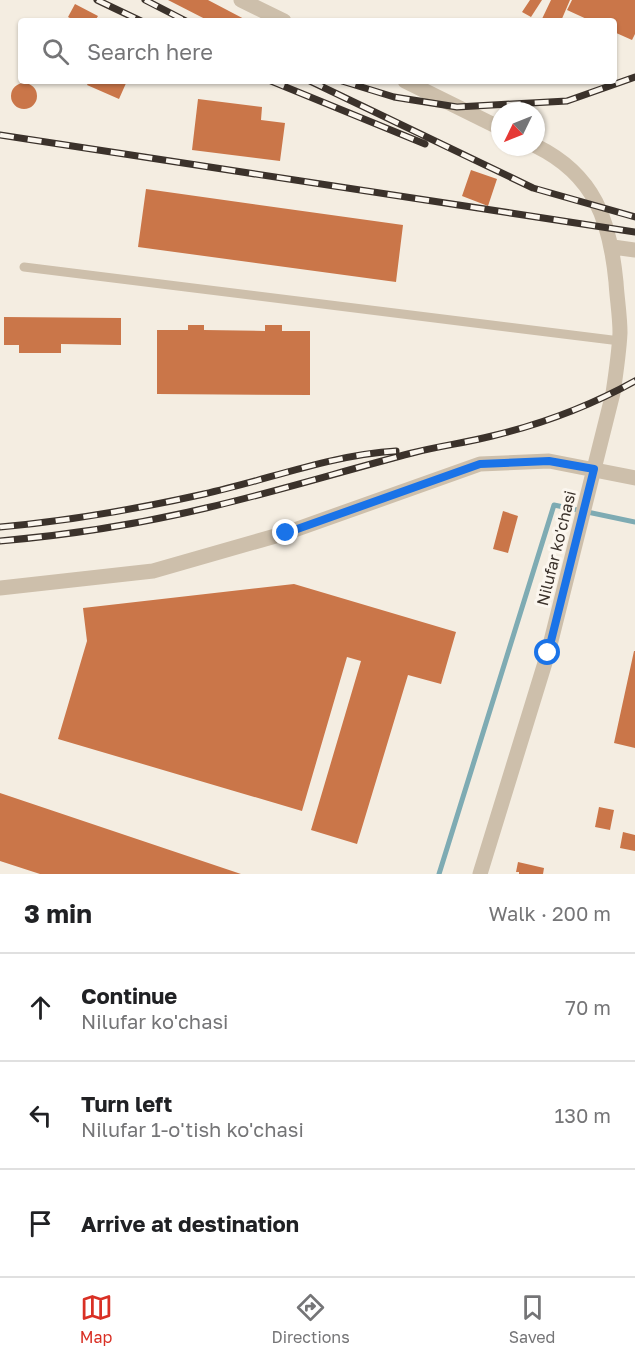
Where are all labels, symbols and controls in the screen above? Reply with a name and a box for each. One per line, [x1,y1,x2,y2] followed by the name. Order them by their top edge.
[18,18,617,84] search box
[39,35,72,68] icon: search
[87,38,213,65] text: Search here
[491,102,545,156] north arrow
[532,488,580,608] street label: Nilufar ko'chasi
[272,519,298,545] route end
[534,639,560,665] route start
[24,898,92,929] text: 3 min
[489,901,611,925] text: Walk · 200 m
[81,982,177,1009] text: Continue
[24,991,57,1024] icon: ahead
[565,995,611,1019] text: 70 m
[81,1009,228,1033] text: Nilufar ko'chasi
[81,1090,172,1117] text: Turn left
[24,1099,57,1132] icon: left
[555,1103,611,1127] text: 130 m
[81,1117,304,1141] text: Nilufar 1-o'tish ko'chasi
[24,1207,57,1240] icon: arrive
[81,1210,299,1237] text: Arrive at destination
[80,1291,113,1347] tab: Map
[272,1291,350,1347] tab: Directions
[509,1291,555,1347] tab: Saved

